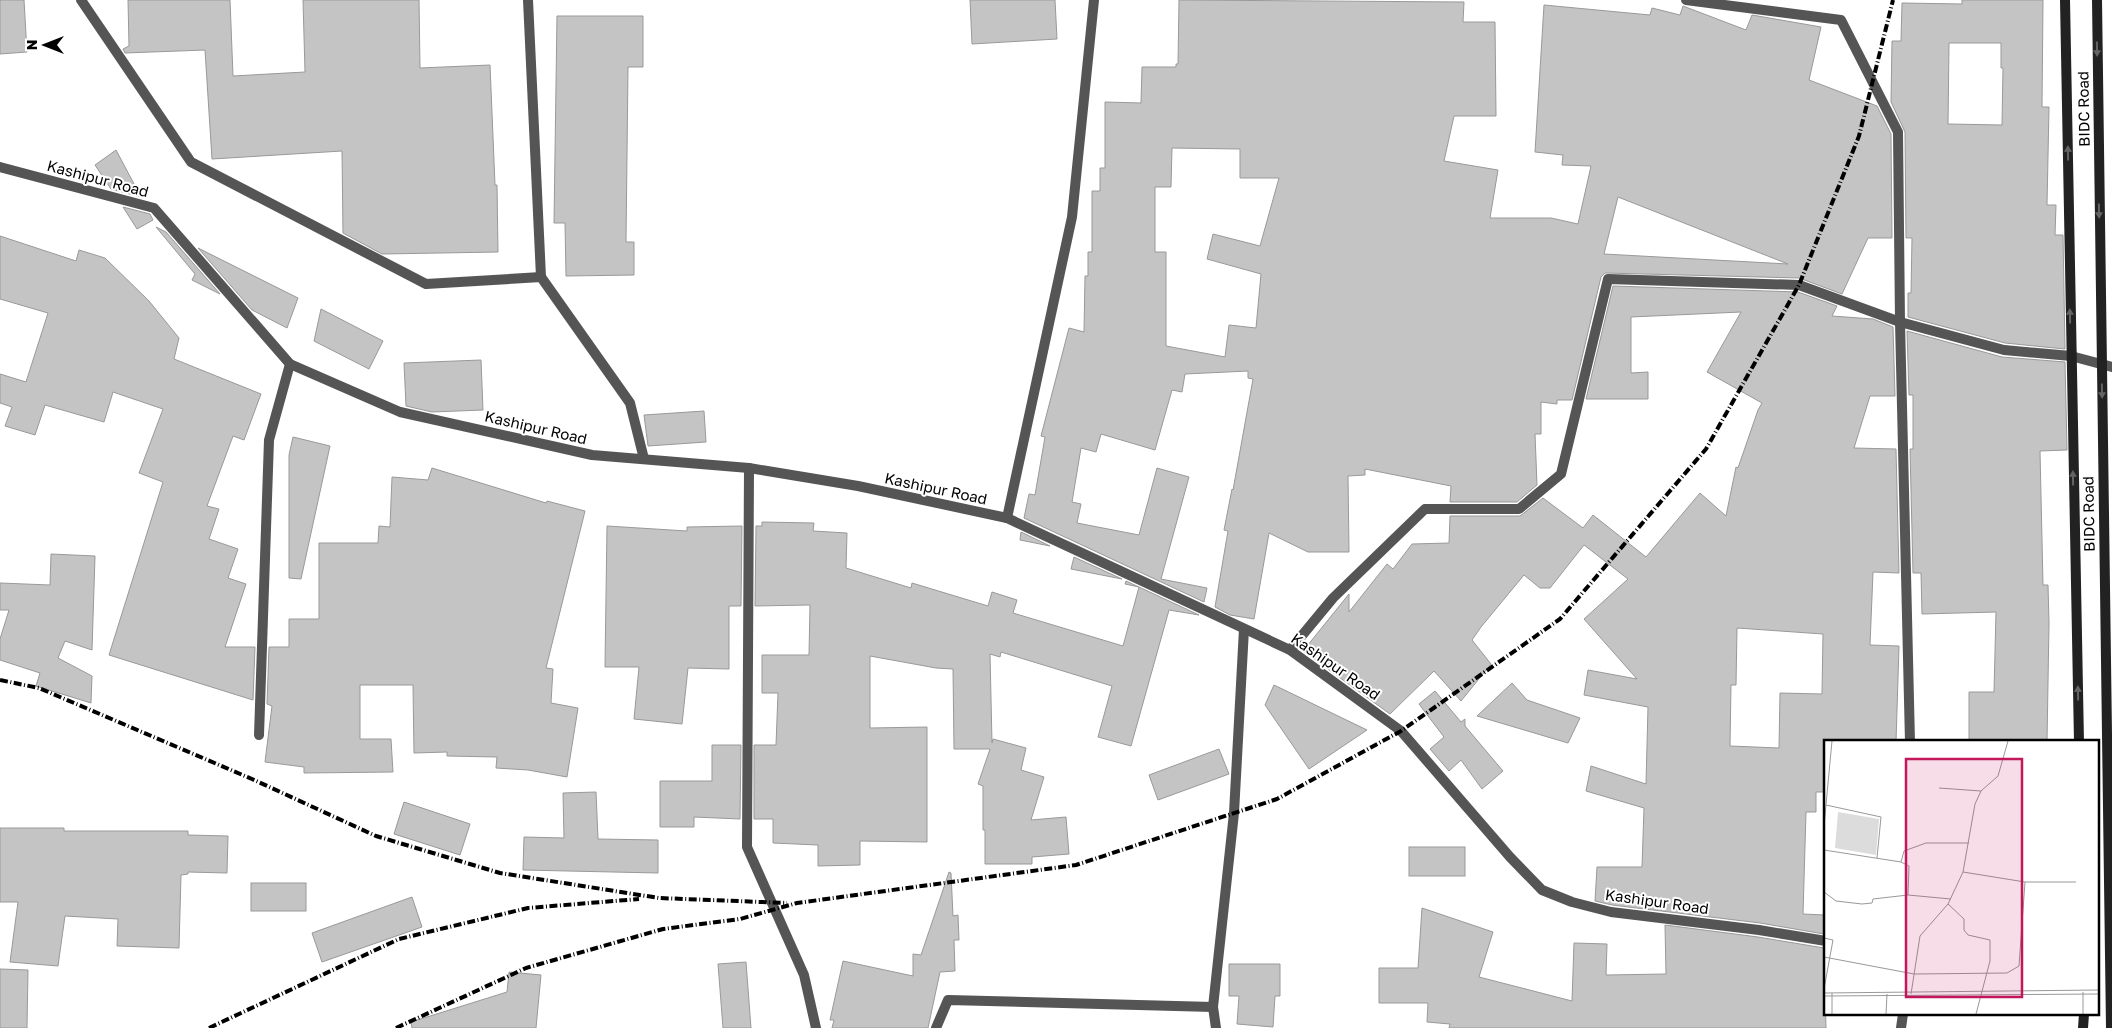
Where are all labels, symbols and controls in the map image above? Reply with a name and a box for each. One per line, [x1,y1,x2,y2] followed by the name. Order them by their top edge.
[20,20,70,70] north arrow
[23,40,40,50] text: N
[2094,41,2102,57] one-way arrow
[2073,71,2093,147] street label: BIDC Road
[2064,145,2072,161] one-way arrow
[45,156,151,200] street label: Kashipur Road
[2095,203,2103,219] one-way arrow
[2066,307,2074,323] one-way arrow
[2098,383,2106,399] one-way arrow
[483,406,589,448] street label: Kashipur Road
[883,468,989,508] street label: Kashipur Road
[2069,470,2077,486] one-way arrow
[2078,476,2098,552] street label: BIDC Road
[1288,629,1384,703] street label: Kashipur Road
[2074,685,2082,701] one-way arrow
[1824,740,2100,1016] inset map
[1604,885,1710,917] street label: Kashipur Road

